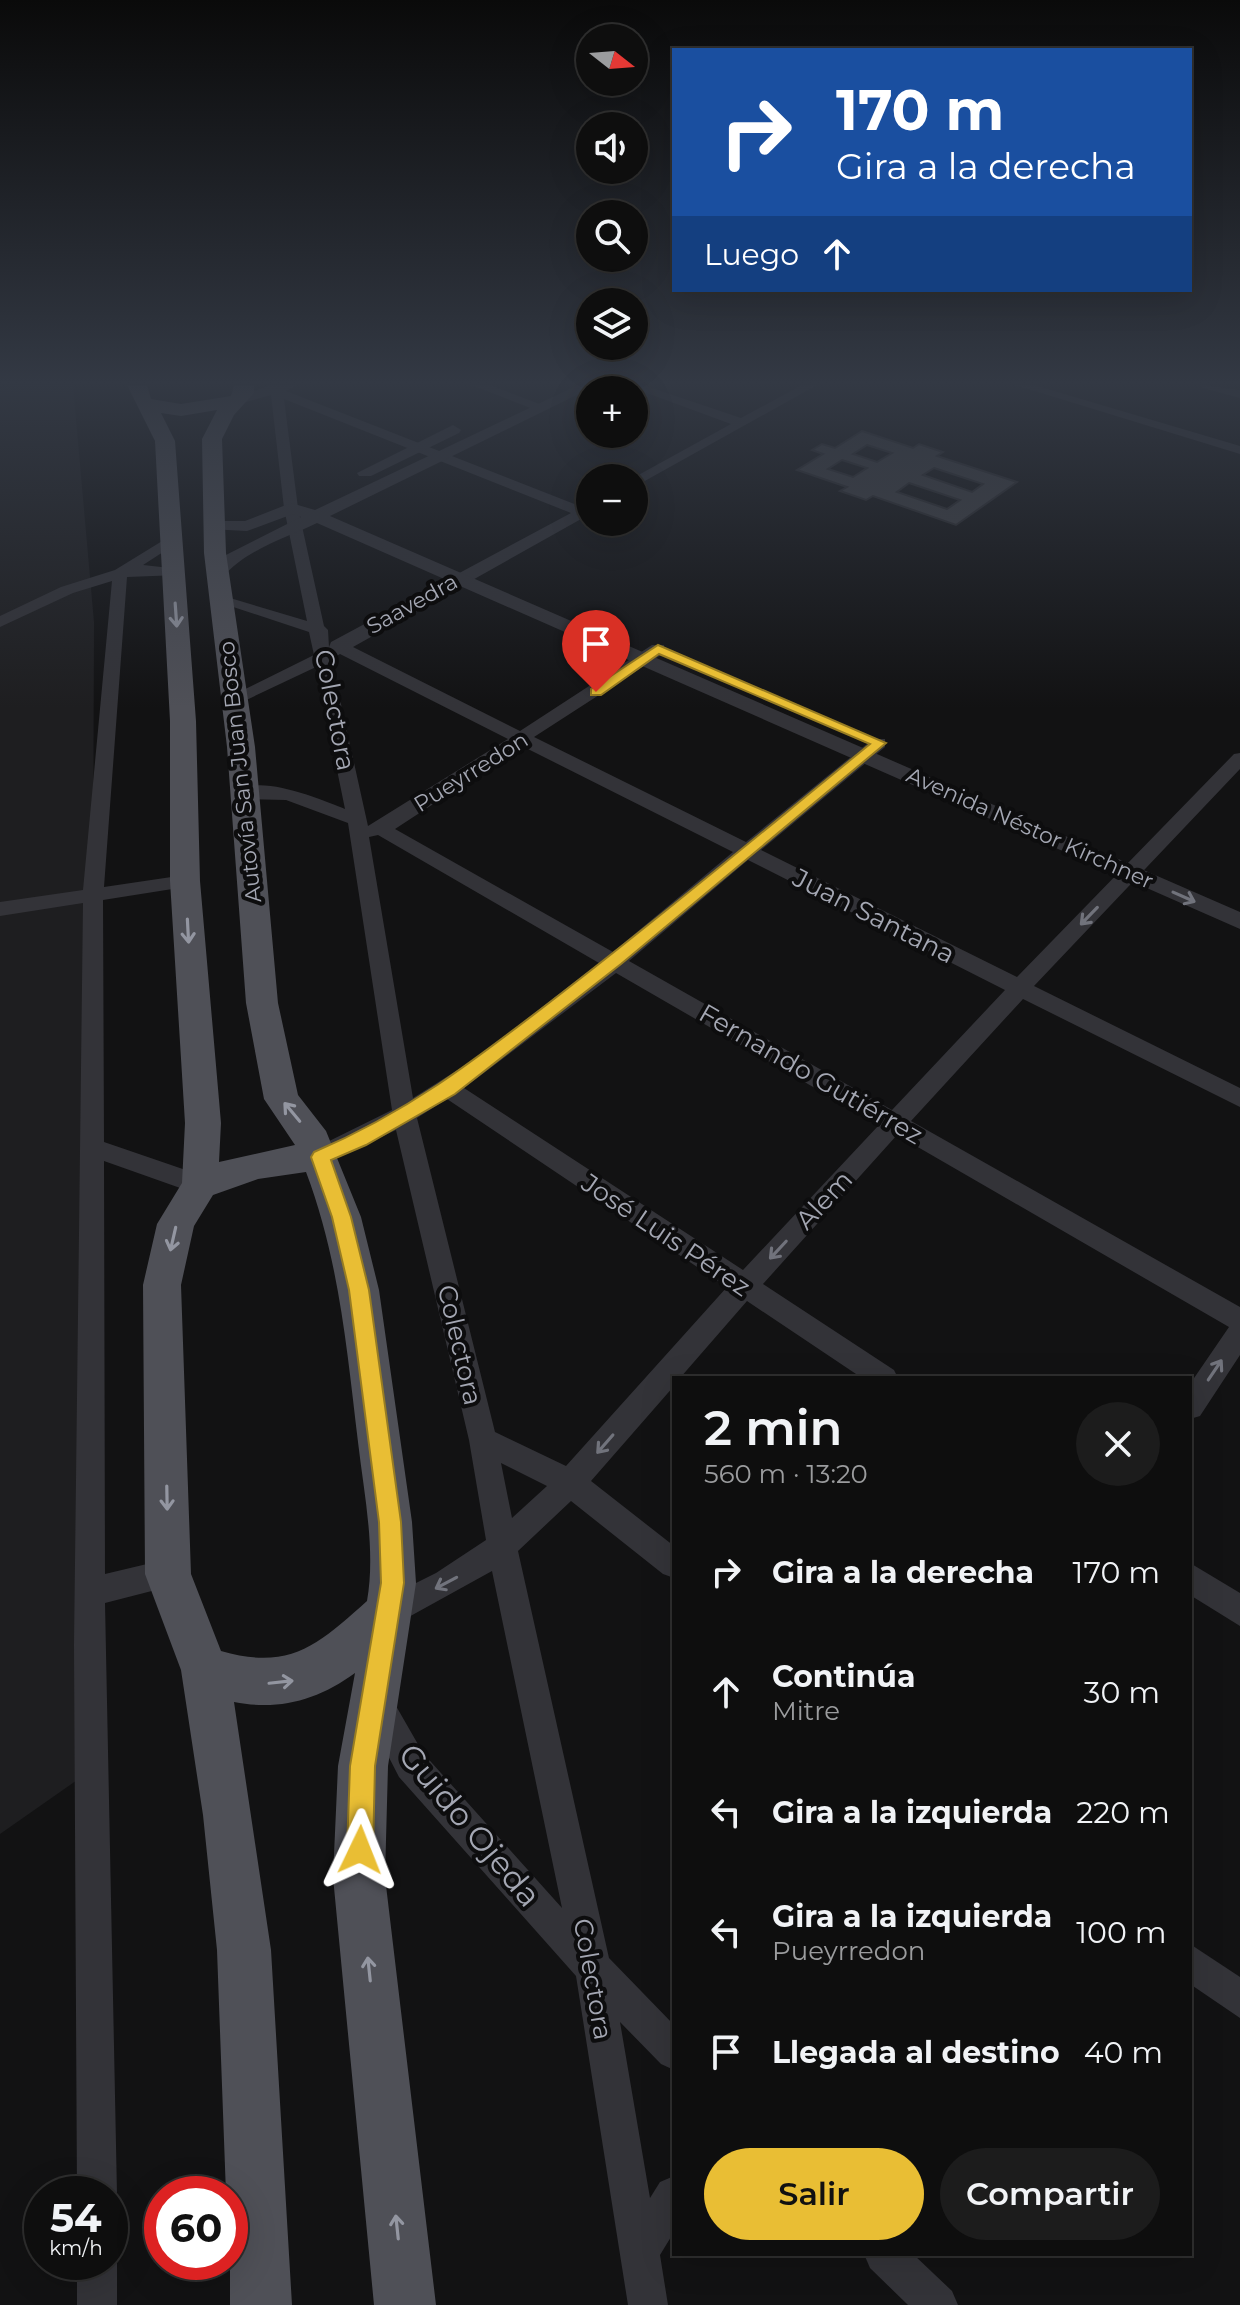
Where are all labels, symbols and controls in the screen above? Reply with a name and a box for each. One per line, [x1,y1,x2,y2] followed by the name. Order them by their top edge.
[576,24,648,96] north arrow
[576,24,648,536] map controls
[836,76,1004,144] text: 170 m
[704,80,808,184] icon: right
[576,112,648,184] button: sound
[836,144,1136,188] text: Gira a la derecha
[576,200,648,272] button: search
[815,232,859,276] icon: ahead
[704,236,799,273] text: Luego
[576,288,648,360] button: layers
[576,376,648,448] button: +
[576,464,648,536] button: −
[362,568,462,640] street label: Saavedra
[169,601,184,628] one-way arrow
[562,610,630,692] pin
[574,622,618,666] icon: arrive
[213,640,267,904] street label: Autovía San Juan Bosco
[308,647,362,773] street label: Colectora
[409,726,533,818] street label: Pueyrredon
[902,761,1158,895] street label: Avenida Néstor Kirchner
[787,861,960,971] street label: Juan Santana
[1172,890,1196,905] one-way arrow
[1080,906,1099,926] one-way arrow
[181,917,196,944] one-way arrow
[693,997,929,1151] street label: Fernando Gutiérrez
[283,1103,301,1123] one-way arrow
[789,1164,859,1236] street label: Alem
[575,1166,756,1303] street label: José Luis Pérez
[165,1226,180,1251] one-way arrow
[769,1239,788,1259] one-way arrow
[431,1282,489,1408] street label: Colectora
[1207,1360,1223,1382] one-way arrow
[704,1399,842,1457] text: 2 min
[1076,1402,1160,1486] button: close
[597,1433,615,1453] one-way arrow
[704,1458,868,1490] text: 560 m · 13:20
[159,1484,174,1511] one-way arrow
[704,1550,748,1594] icon: right
[772,1554,1034,1591] text: Gira a la derecha
[1073,1554,1160,1591] text: 170 m
[435,1576,459,1592] one-way arrow
[772,1658,915,1695] text: Continúa
[704,1670,748,1714] icon: ahead
[267,1674,293,1689] one-way arrow
[1084,1674,1160,1711] text: 30 m
[772,1695,840,1727] text: Mitre
[391,1736,549,1914] street label: Guido Ojeda
[704,1790,748,1834] icon: left
[772,1794,1052,1831] text: Gira a la izquierda
[1076,1794,1170,1831] text: 220 m
[318,1808,402,1892] position arrow
[772,1898,1052,1935] text: Gira a la izquierda
[704,1910,748,1954] icon: left
[1076,1914,1167,1951] text: 100 m
[567,1916,619,2042] street label: Colectora
[772,1935,925,1967] text: Pueyrredon
[362,1956,377,1983] one-way arrow
[704,2030,748,2074] icon: arrive
[772,2034,1060,2071] text: Llegada al destino
[1084,2034,1163,2071] text: 40 m
[704,2148,924,2240] button: Salir
[940,2148,1160,2240] button: Compartir
[144,2176,248,2280] speed limit sign: 60
[50,2193,102,2242] text: 54
[389,2214,404,2241] one-way arrow
[49,2236,103,2260] text: km/h

